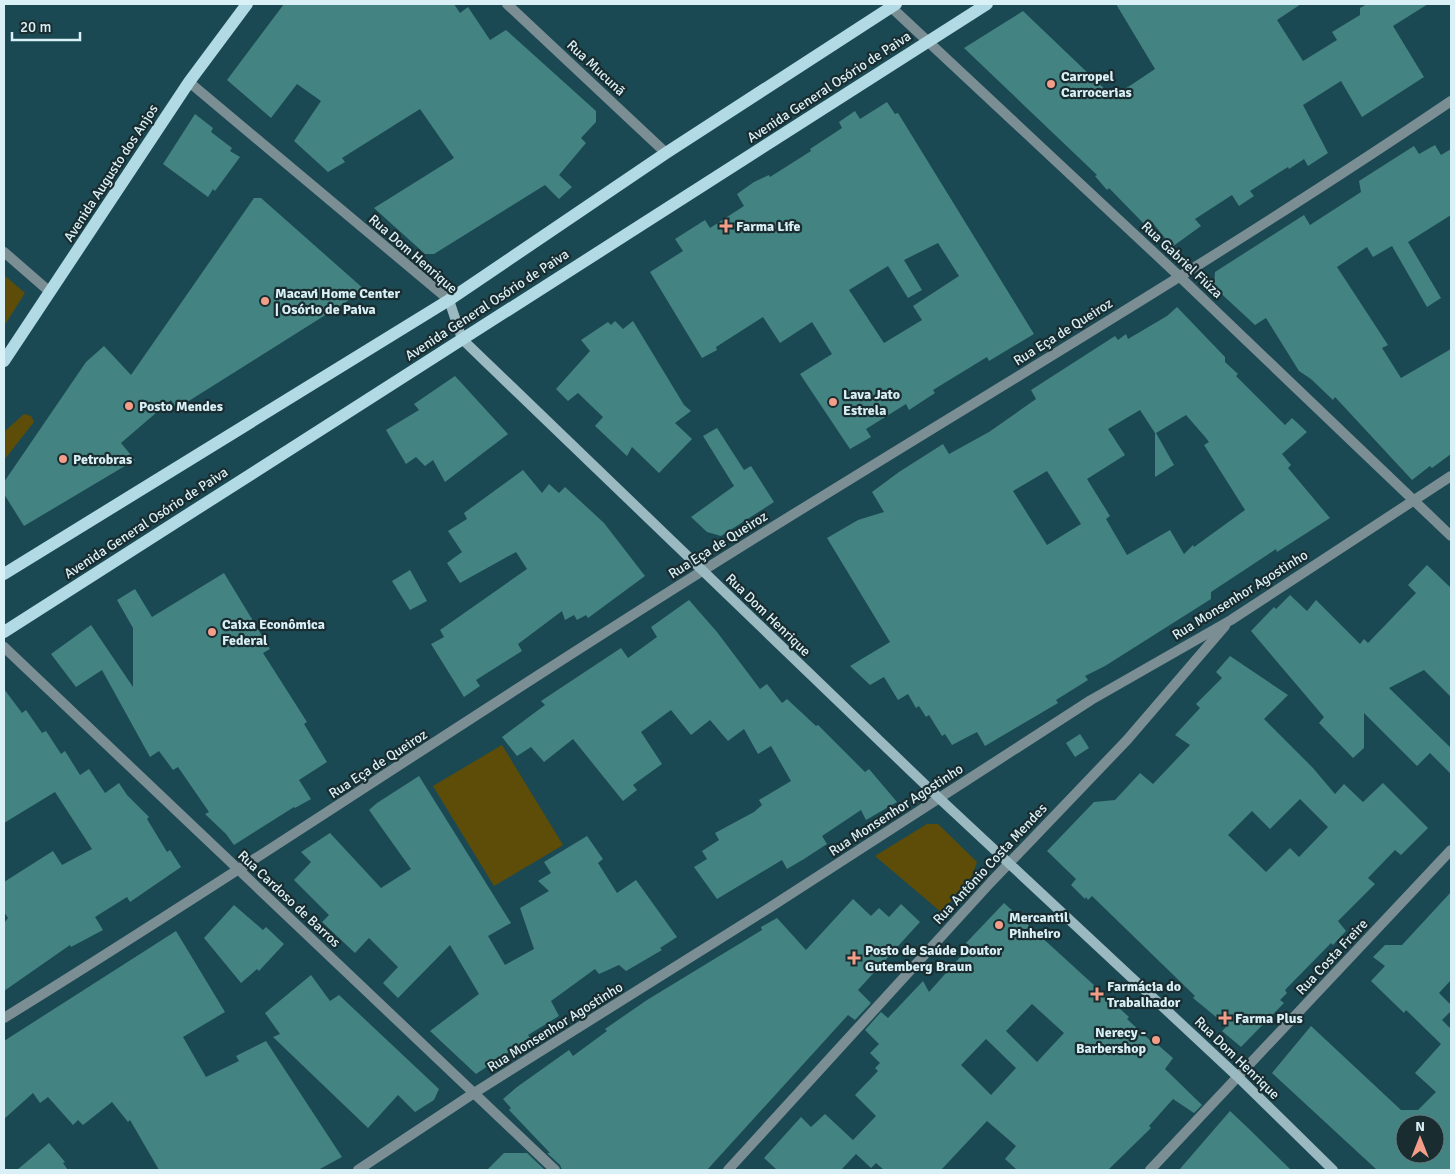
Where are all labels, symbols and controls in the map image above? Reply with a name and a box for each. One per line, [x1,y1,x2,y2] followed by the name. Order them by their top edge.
[12,10,80,42] scale bar
[20,18,51,36] text: 20 m
[744,28,914,146] street label: Avenida General Osório de Paiva
[563,37,629,99] street label: Rua Mucunã
[1061,68,1132,101] place label: Carropel Carrocerias
[1045,78,1057,90] marker: Carropel Carrocerias
[60,101,162,245] street label: Avenida Augusto dos Anjos
[365,211,461,297] street label: Rua Dom Henrique
[736,218,800,235] place label: Farma Life
[1138,218,1226,302] street label: Rua Gabriel Fiúza
[720,220,732,232] marker: Farma Life
[402,246,572,364] street label: Avenida General Osório de Paiva
[275,285,400,318] place label: Macavi Home Center | Osório de Paiva
[259,295,271,307] marker: Macavi Home Center | Osório de Paiva
[1010,295,1116,369] street label: Rua Eça de Queiroz
[843,386,900,419] place label: Lava Jato Estrela
[827,396,839,408] marker: Lava Jato Estrela
[139,398,223,415] place label: Posto Mendes
[123,400,135,412] marker: Posto Mendes
[73,451,132,468] place label: Petrobras
[57,453,69,465] marker: Petrobras
[61,464,231,582] street label: Avenida General Osório de Paiva
[665,508,771,582] street label: Rua Eça de Queiroz
[1169,546,1311,644] street label: Rua Monsenhor Agostinho
[722,570,814,660] street label: Rua Dom Henrique
[222,616,325,649] place label: Caixa Econômica Federal
[206,626,218,638] marker: Caixa Econômica Federal
[326,726,430,802] street label: Rua Eça de Queiroz
[826,760,966,860] street label: Rua Monsenhor Agostinho
[929,800,1051,928] street label: Rua Antônio Costa Mendes
[234,847,344,951] street label: Rua Cardoso de Barros
[1009,909,1069,942] place label: Mercantil Pinheiro
[1293,916,1371,998] street label: Rua Costa Freire
[993,919,1005,931] marker: Mercantil Pinheiro
[865,942,1003,975] place label: Posto de Saúde Doutor Gutemberg Braun
[847,951,861,965] marker: Posto de Saúde Doutor Gutemberg Braun
[484,978,626,1076] street label: Rua Monsenhor Agostinho
[1107,978,1181,1011] place label: Farmácia do Trabalhador
[1091,988,1103,1000] marker: Farmácia do Trabalhador
[1235,1010,1303,1027] place label: Farma Plus
[1219,1012,1231,1024] marker: Farma Plus
[1191,1013,1283,1103] street label: Rua Dom Henrique
[1076,1024,1146,1057] place label: Nerecy - Barbershop
[1150,1034,1162,1046] marker: Nerecy - Barbershop
[1395,1114,1445,1164] north arrow
[1415,1118,1425,1135] text: N

